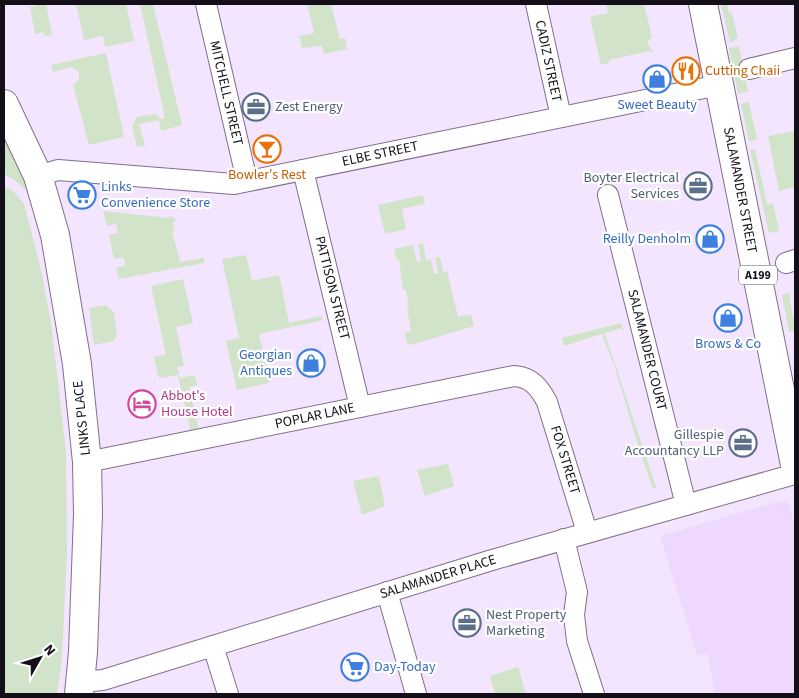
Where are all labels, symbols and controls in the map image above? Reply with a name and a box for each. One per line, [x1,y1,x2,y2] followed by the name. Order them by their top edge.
[530,18,567,104] street label: CADIZ STREET
[204,39,248,148] street label: MITCHELL STREET
[671,56,701,86] restaurant icon: Cutting Chaii
[705,61,780,81] place label: Cutting Chaii
[642,64,672,94] shop icon: Sweet Beauty
[241,92,271,122] office icon: Zest Energy
[617,95,697,115] place label: Sweet Beauty
[275,97,343,117] place label: Zest Energy
[718,125,762,255] street label: SALAMANDER STREET
[252,134,282,164] bar icon: Bowler's Rest
[340,136,420,172] street label: ELBE STREET
[228,165,306,185] place label: Bowler's Rest
[584,168,679,204] place label: Boyter Electrical Services
[683,171,713,201] office icon: Boyter Electrical Services
[101,177,210,213] place label: Links Convenience Store
[67,180,97,210] supermarket icon: Links Convenience Store
[695,224,725,254] shop icon: Reilly Denholm
[603,229,691,249] place label: Reilly Denholm
[309,234,355,342] street label: PATTISON STREET
[739,266,777,284] road number: A199
[622,287,672,413] street label: SALAMANDER COURT
[713,303,743,333] shop icon: Brows & Co
[695,334,761,354] place label: Brows & Co
[239,345,292,381] place label: Georgian Antiques
[296,348,326,378] shop icon: Georgian Antiques
[68,379,96,457] street label: LINKS PLACE
[161,386,233,422] place label: Abbot's House Hotel
[127,389,157,419] hotel icon: Abbot's House Hotel
[273,398,357,434] street label: POPLAR LANE
[545,423,585,497] street label: FOX STREET
[625,425,724,461] place label: Gillespie Accountancy LLP
[728,428,758,458] office icon: Gillespie Accountancy LLP
[377,550,499,604] street label: SALAMANDER PLACE
[486,605,567,641] place label: Nest Property Marketing
[452,608,482,638] office icon: Nest Property Marketing
[15,633,65,683] north arrow
[39,641,60,660] text: N
[340,652,370,682] supermarket icon: Day-Today
[374,657,436,677] place label: Day-Today

